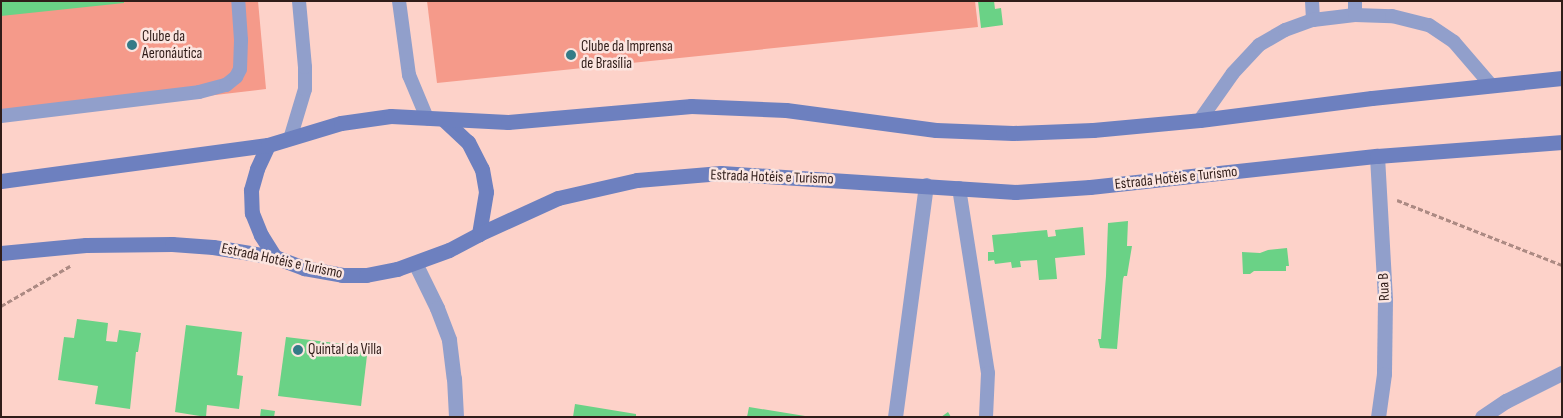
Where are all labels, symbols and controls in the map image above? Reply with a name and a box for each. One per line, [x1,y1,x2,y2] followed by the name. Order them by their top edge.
[142,27,202,62] place label: Clube da Aeronáutica
[581,37,673,72] place label: Clube da Imprensa de Brasília
[126,39,138,51] marker: Clube da Aeronáutica
[565,49,577,61] marker: Clube da Imprensa de Brasília
[1114,163,1238,193] street label: Estrada Hotéis e Turismo
[710,166,834,188] street label: Estrada Hotéis e Turismo
[220,239,344,283] street label: Estrada Hotéis e Turismo
[1374,273,1394,301] street label: Rua B
[308,341,382,359] place label: Quintal da Villa
[292,344,304,356] marker: Quintal da Villa

